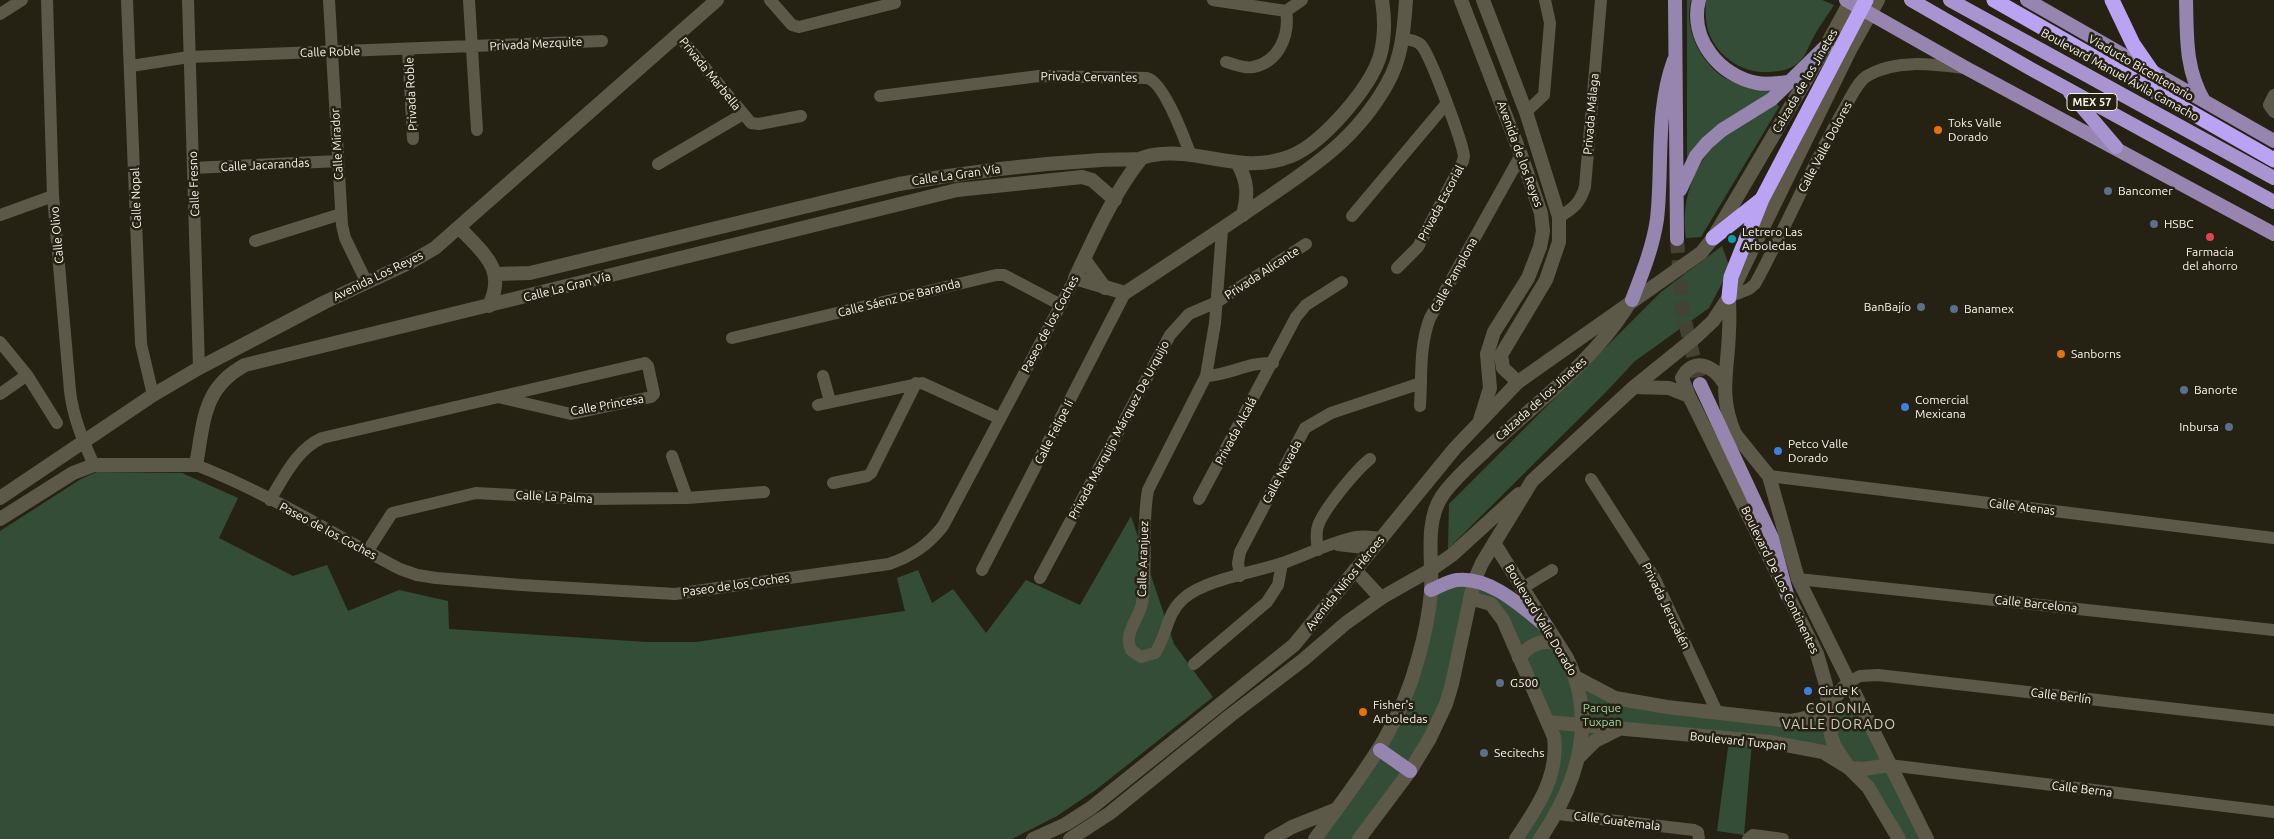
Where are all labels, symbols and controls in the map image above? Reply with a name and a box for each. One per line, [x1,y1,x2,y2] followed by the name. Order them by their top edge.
[2038,25,2202,125] street label: Boulevard Manuel Ávila Camacho
[1769,26,1841,136] street label: Calzada de los Jinetes
[2086,32,2196,104] street label: Viaducto Bicentenario
[489,34,583,54] street label: Privada Mezquite
[676,35,744,113] street label: Privada Marbella
[300,44,360,60] street label: Calle Roble
[402,57,420,131] street label: Privada Roble
[1041,69,1137,85] street label: Privada Cervantes
[1580,73,1602,155] street label: Privada Málaga
[2067,94,2117,110] road number: MEX 57
[1494,99,1546,209] street label: Avenida de los Reyes
[1795,99,1855,195] street label: Calle Valle Dolores
[328,108,346,180] street label: Calle Mirador
[1948,116,2002,144] place label: Toks Valle Dorado
[1932,124,1944,136] marker: Toks Valle Dorado
[186,151,202,217] street label: Calle Fresno
[220,155,310,175] street label: Calle Jacarandas
[911,162,1001,188] street label: Calle La Gran Vía
[1415,163,1467,243] street label: Privada Escorial
[128,167,144,229] street label: Calle Nopal
[2118,184,2173,198] place label: Bancomer
[2102,185,2114,197] marker: Bancomer
[47,206,67,264] street label: Calle Olivo
[2164,217,2194,231] place label: HSBC
[2148,218,2160,230] marker: HSBC
[1742,225,1802,253] place label: Letrero Las Arboledas
[2204,231,2216,243] marker: Farmacia del ahorro
[1726,233,1738,245] marker: Letrero Las Arboledas
[1428,235,1480,315] street label: Calle Pamplona
[1222,243,1302,303] street label: Privada Alicante
[2182,245,2238,273] place label: Farmacia del ahorro
[331,248,425,304] street label: Avenida Los Reyes
[522,269,612,305] street label: Calle La Gran Vía
[1018,273,1082,375] street label: Paseo de los Coches
[836,276,962,320] street label: Calle Sáenz De Baranda
[1864,300,1911,314] place label: BanBajío
[1915,301,1927,313] marker: BanBajío
[1964,302,2014,316] place label: Banamex
[1948,303,1960,315] marker: Banamex
[1066,338,1172,522] street label: Privada Marquijo Márquez De Urquijo
[2071,347,2121,361] place label: Sanborns
[2055,348,2067,360] marker: Sanborns
[1492,354,1590,444] street label: Calzada de los Jinetes
[2194,383,2238,397] place label: Banorte
[2178,384,2190,396] marker: Banorte
[569,391,645,419] street label: Calle Princesa
[1915,393,1969,421] place label: Comercial Mexicana
[1212,395,1260,467] street label: Privada Alcalá
[1032,397,1076,467] street label: Calle Felipe Ii
[1899,401,1911,413] marker: Comercial Mexicana
[2179,420,2219,434] place label: Inbursa
[2223,421,2235,433] marker: Inbursa
[1788,437,1848,465] place label: Petco Valle Dorado
[1259,438,1305,506] street label: Calle Nevada
[1772,445,1784,457] marker: Petco Valle Dorado
[515,488,593,506] street label: Calle La Palma
[1988,496,2056,518] street label: Calle Atenas
[277,499,379,563] street label: Paseo de los Coches
[1738,504,1822,656] street label: Boulevard De Los Continentes
[1134,521,1152,597] street label: Calle Aranjuez
[1302,533,1388,633] street label: Avenida Niños Héroes
[1639,560,1693,652] street label: Privada Jerusalén
[1502,562,1580,678] street label: Boulevard Valle Dorado
[682,570,790,600] street label: Paseo de los Coches
[1994,593,2078,615] street label: Calle Barcelona
[1510,676,1538,690] place label: G500
[1494,677,1506,689] marker: G500
[1818,684,1858,698] place label: Circle K
[1802,685,1814,697] marker: Circle K
[2030,685,2092,707] street label: Calle Berlín
[1373,698,1428,726] place label: Fisher's Arboledas
[1780,700,1898,732] district label: COLONIA VALLE DORADO
[1582,701,1622,729] park label: Parque Tuxpan
[1357,706,1369,718] marker: Fisher's Arboledas
[1689,729,1787,753] street label: Boulevard Tuxpan
[1494,746,1544,760] place label: Secitechs
[1478,747,1490,759] marker: Secitechs
[2051,778,2113,800] street label: Calle Berna
[1573,809,1661,833] street label: Calle Guatemala

